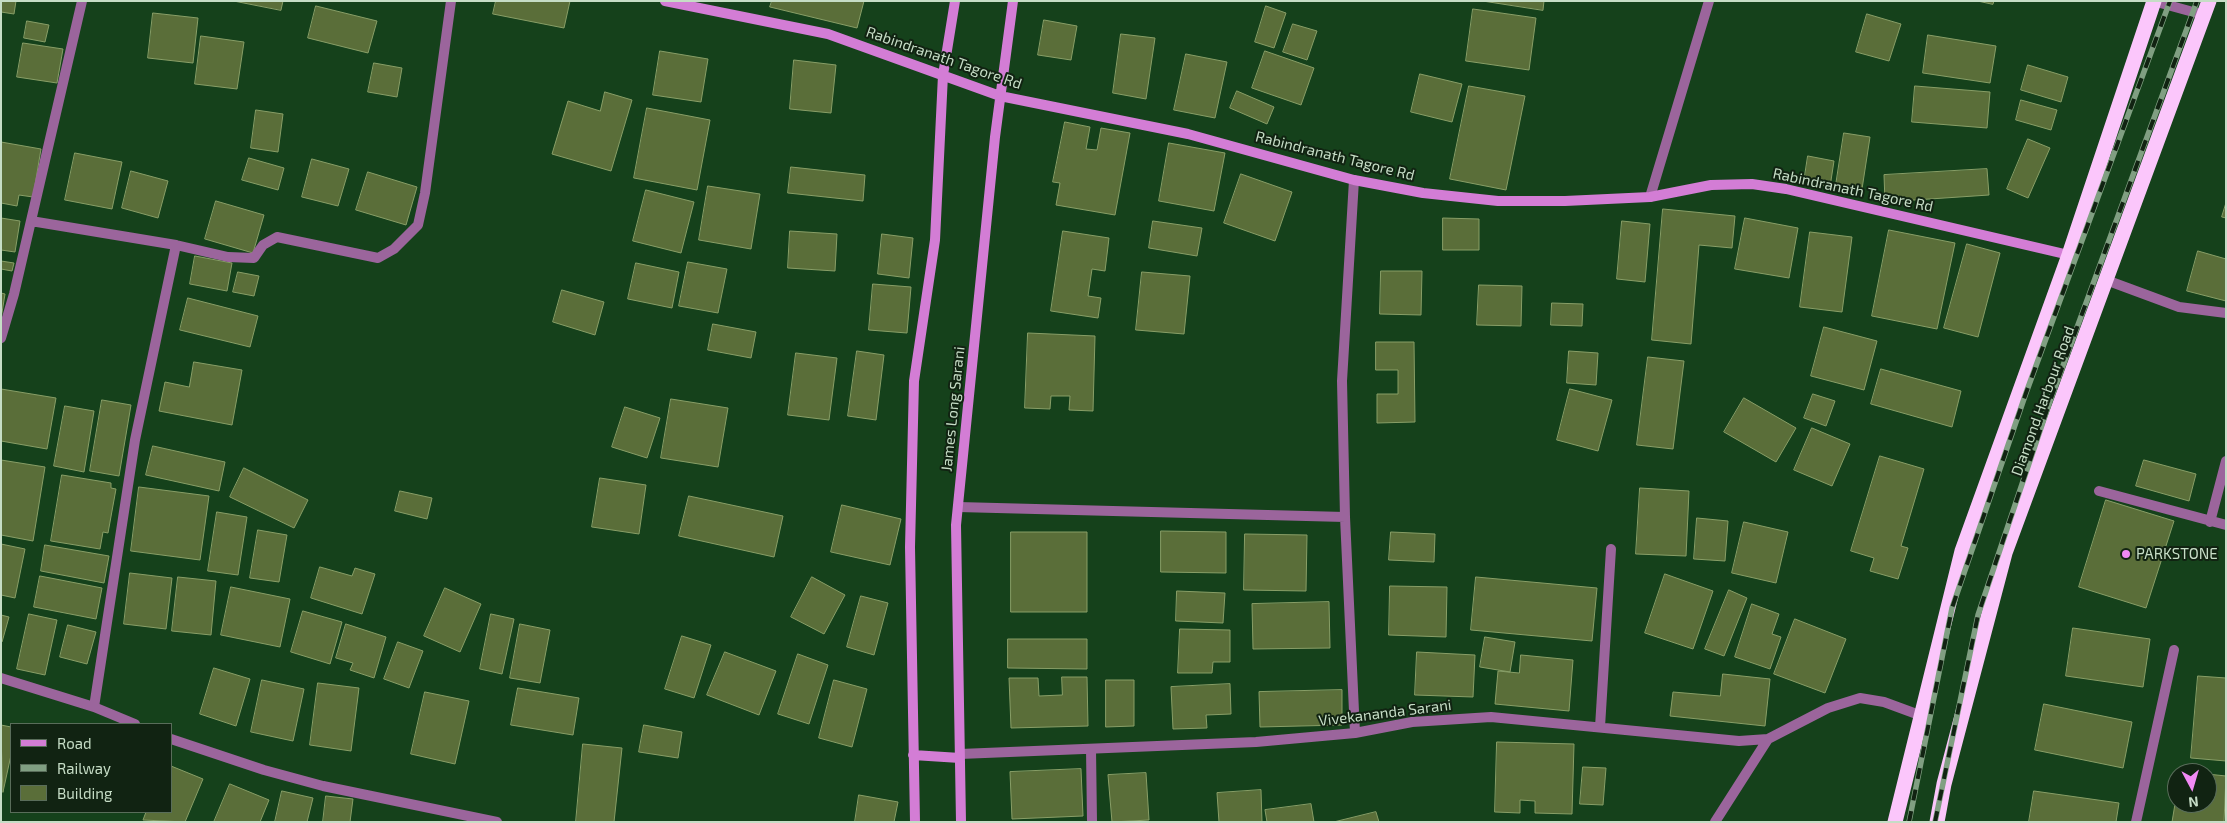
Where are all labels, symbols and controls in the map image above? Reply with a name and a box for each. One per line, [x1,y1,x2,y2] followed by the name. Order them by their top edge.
[864,23,1024,93] street label: Rabindranath Tagore Rd
[1253,127,1417,185] street label: Rabindranath Tagore Rd
[1771,164,1935,216] street label: Rabindranath Tagore Rd
[2008,324,2078,478] street label: Diamond Harbour Road
[937,346,969,472] street label: James Long Sarani
[2136,545,2218,563] place label: PARKSTONE
[2120,548,2132,560] marker: PARKSTONE
[1317,696,1453,730] street label: Vivekananda Sarani
[10,723,172,813] legend
[57,734,92,752] text: Road
[57,759,111,777] text: Railway
[2167,763,2217,813] north arrow
[57,784,112,802] text: Building
[2188,793,2199,811] text: N

